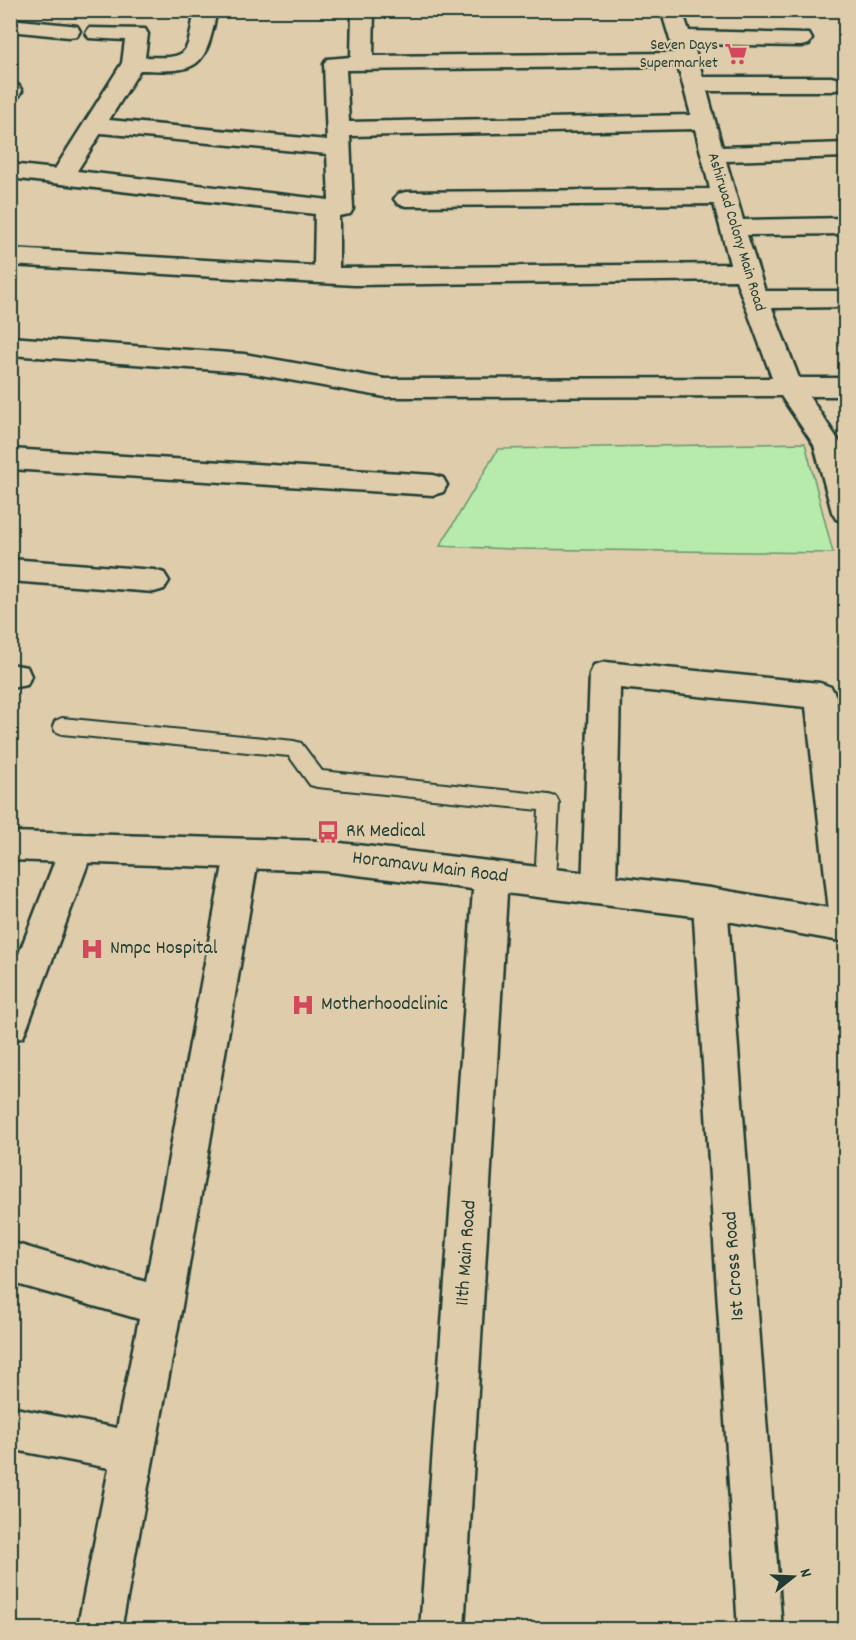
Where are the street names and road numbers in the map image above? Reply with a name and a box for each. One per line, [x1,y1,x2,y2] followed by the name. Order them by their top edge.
[701,150,771,314] street label: Ashirwad Colony Main Road
[351,845,509,891] street label: Horamavu Main Road
[449,1199,485,1307] street label: 11th Main Road
[717,1210,753,1322] street label: 1st Cross Road

